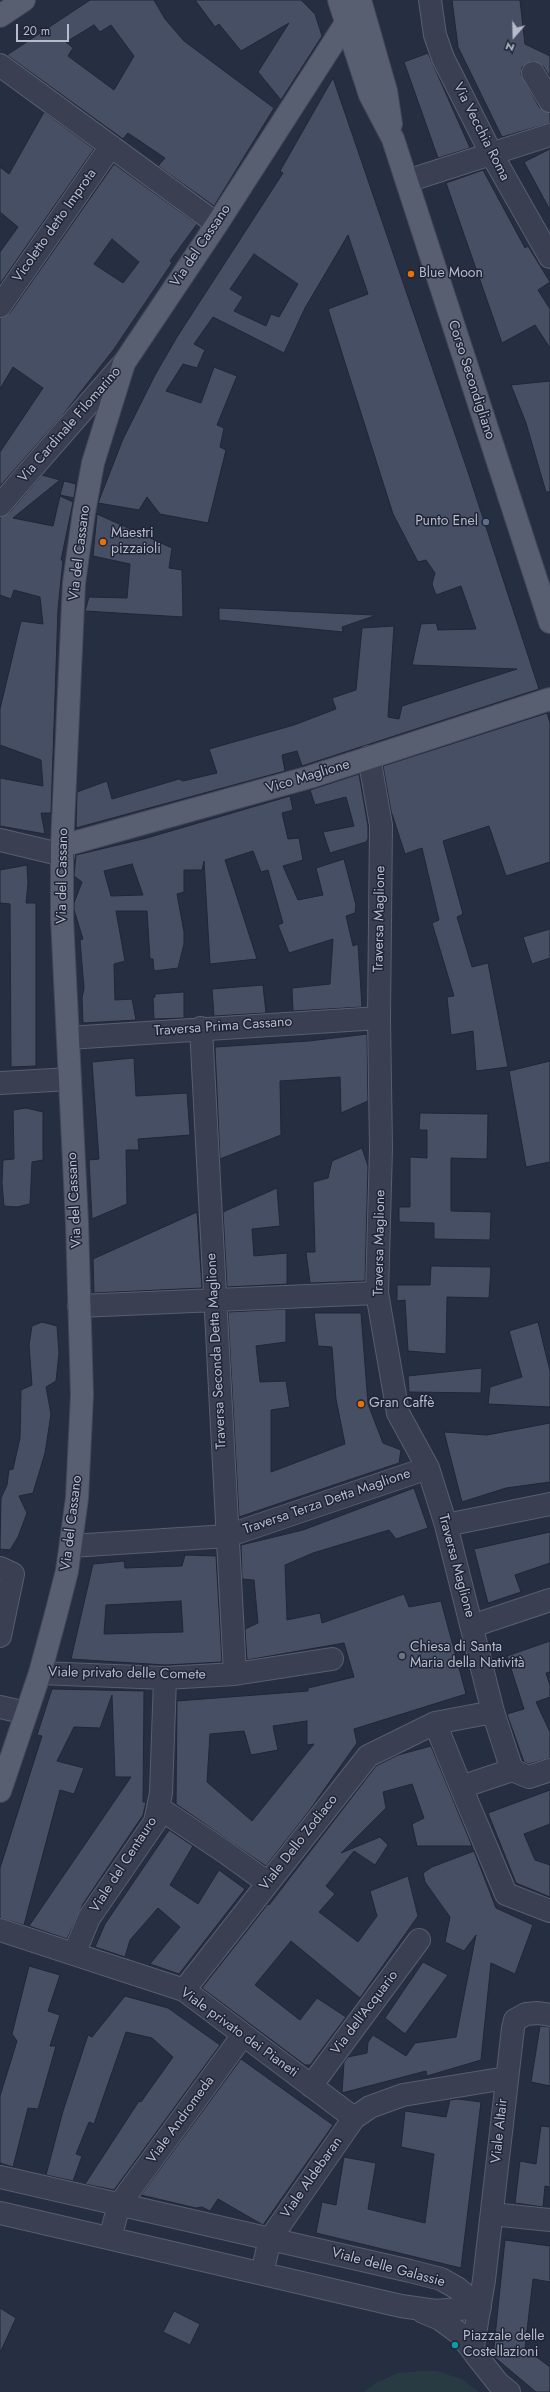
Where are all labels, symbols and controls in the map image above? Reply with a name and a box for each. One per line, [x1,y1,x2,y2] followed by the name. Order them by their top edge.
[18,16,71,42] scale bar
[494,16,534,56] north arrow
[23,22,50,40] text: 20 m
[503,38,517,56] text: N
[449,80,513,184] street label: Via Vecchia Roma
[10,166,100,286] street label: Vicoletto detto Improta
[167,202,235,290] street label: Via del Cassano
[419,266,483,282] place label: Blue Moon
[406,269,416,279] marker: Blue Moon
[444,318,498,442] street label: Corso Secondigliano
[15,364,125,486] street label: Via Cardinale Filomarino
[66,504,94,602] street label: Via del Cassano
[415,514,478,530] place label: Punto Enel
[481,517,491,527] marker: Punto Enel
[111,526,161,558] place label: Maestri pizzaioli
[98,537,108,547] marker: Maestri pizzaioli
[264,756,352,798] street label: Vico Maglione
[54,828,72,924] street label: Via del Cassano
[371,866,389,972] street label: Traversa Maglione
[153,1014,293,1040] street label: Traversa Prima Cassano
[64,1152,86,1248] street label: Via del Cassano
[371,1190,389,1296] street label: Traversa Maglione
[203,1253,231,1449] street label: Traversa Seconda Detta Maglione
[369,1396,434,1412] place label: Gran Caffè
[356,1399,366,1409] marker: Gran Caffè
[241,1465,413,1539] street label: Traversa Terza Detta Maglione
[58,1474,86,1572] street label: Via del Cassano
[434,1512,478,1620] street label: Traversa Maglione
[410,1640,525,1672] place label: Chiesa di Santa Maria della Natività
[397,1651,407,1661] marker: Chiesa di Santa Maria della Natività
[48,1664,206,1684] street label: Viale privato delle Comete
[256,1792,342,1894] street label: Viale Dello Zodiaco
[87,1814,161,1916] street label: Viale del Centauro
[328,1967,402,2059] street label: Via dell'Acquario
[177,1985,301,2081] street label: Viale privato dei Pianeti
[144,2073,218,2167] street label: Viale Andromeda
[488,2098,512,2164] street label: Viale Altair
[278,2134,346,2222] street label: Viale Aldebaran
[329,2245,447,2291] street label: Viale delle Galassie
[463,2329,545,2362] place label: Piazzale delle Costellazioni
[450,2340,460,2350] marker: Piazzale delle Costellazioni

